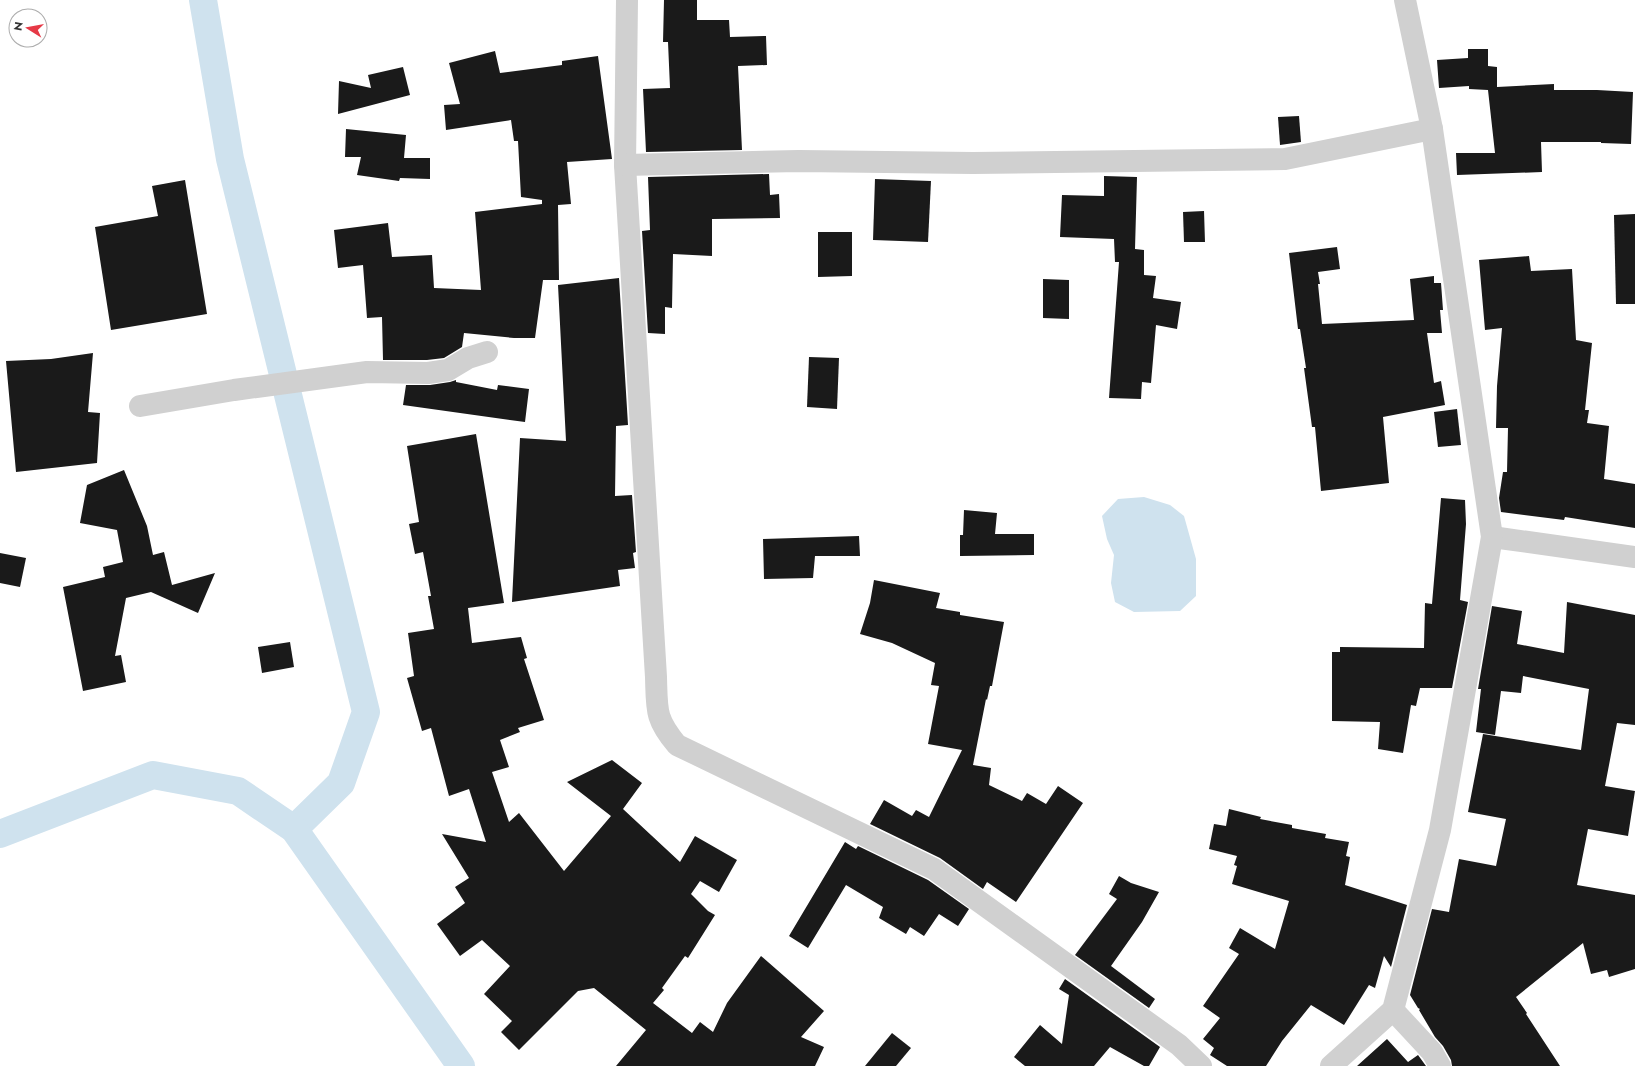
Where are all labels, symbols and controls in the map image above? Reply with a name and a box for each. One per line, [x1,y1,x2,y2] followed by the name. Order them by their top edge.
[8,8,48,48] north arrow
[9,20,27,32] text: N

